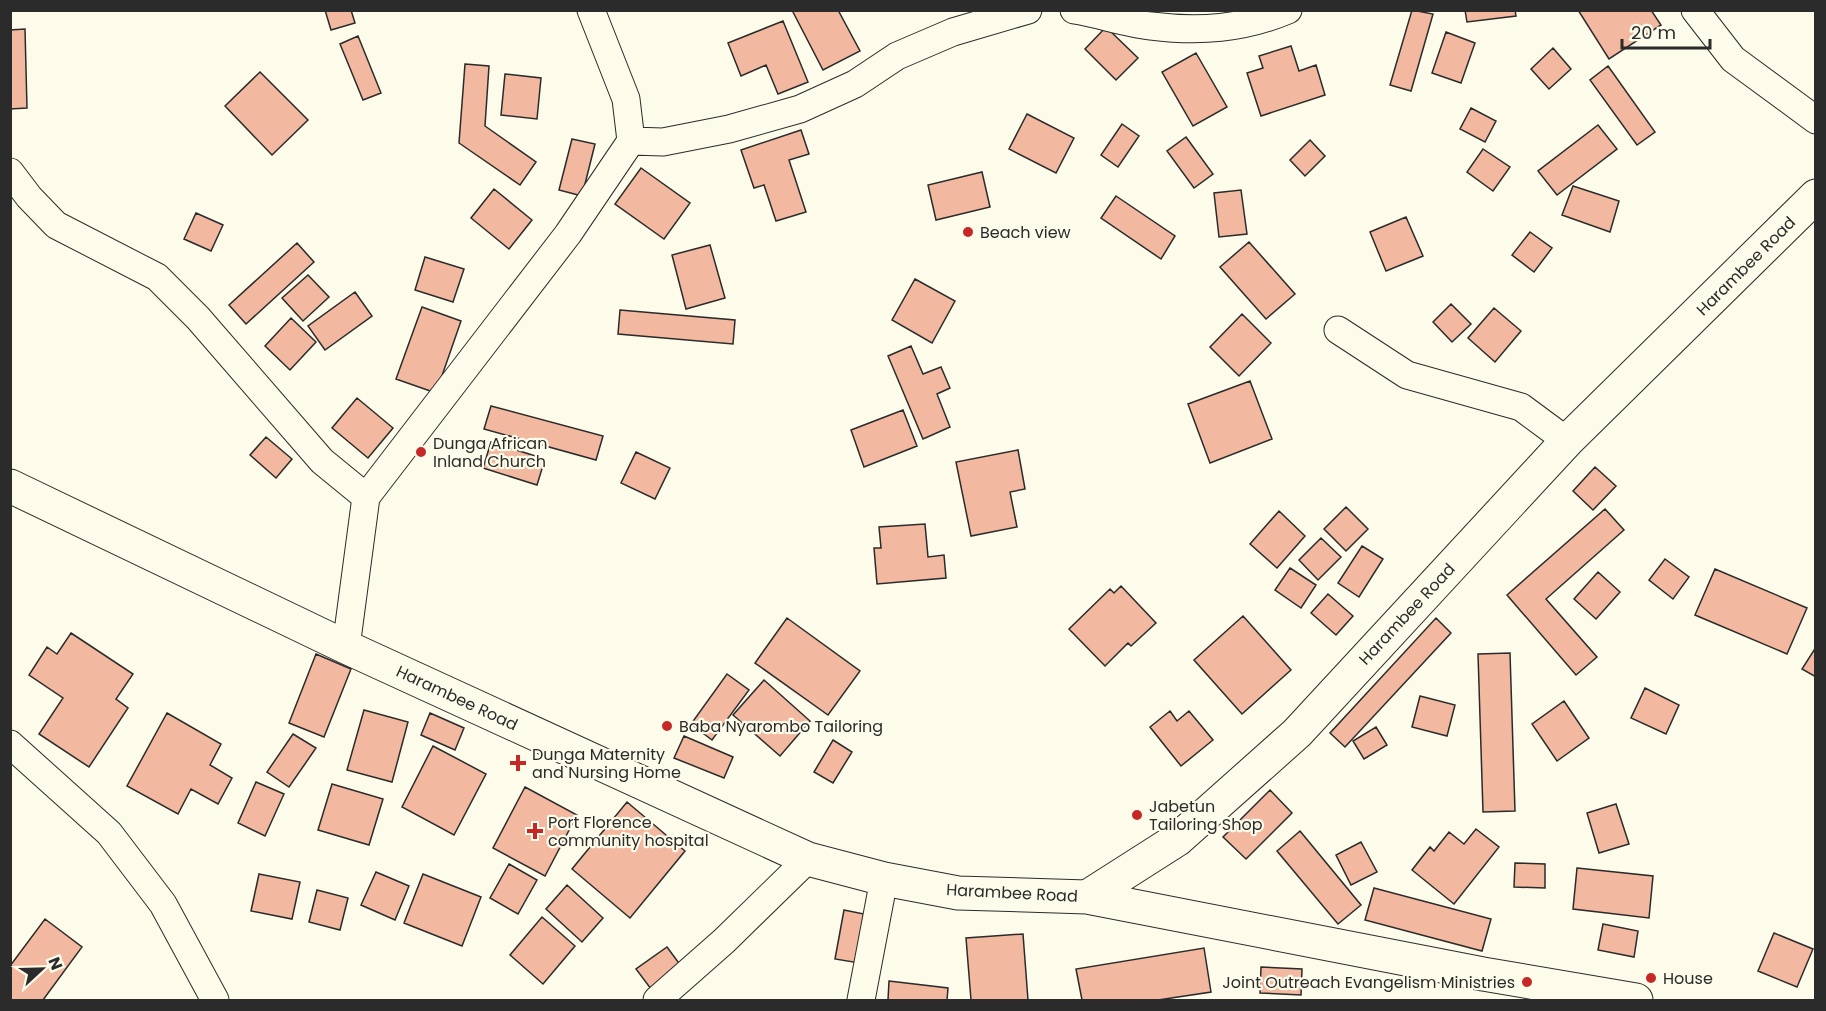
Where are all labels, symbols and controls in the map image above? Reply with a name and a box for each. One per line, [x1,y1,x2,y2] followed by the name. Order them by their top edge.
[1622,12,1710,50] scale bar
[1631,20,1676,45] text: 20 m
[1691,211,1801,321] street label: Harambee Road
[980,221,1071,244] place label: Beach view
[961,225,975,239] marker: Beach view
[433,432,547,473] place label: Dunga African Inland Church
[414,445,428,459] marker: Dunga African Inland Church
[1354,558,1460,670] street label: Harambee Road
[392,660,522,736] street label: Harambee Road
[679,715,883,738] place label: Baba Nyarombo Tailoring
[660,719,674,733] marker: Baba Nyarombo Tailoring
[532,743,681,784] place label: Dunga Maternity and Nursing Home
[509,754,527,772] marker: Dunga Maternity and Nursing Home
[1149,795,1263,836] place label: Jabetun Tailoring Shop
[1130,808,1144,822] marker: Jabetun Tailoring Shop
[548,811,709,852] place label: Port Florence community hospital
[526,822,544,840] marker: Port Florence community hospital
[946,878,1078,908] street label: Harambee Road
[12,939,72,999] north arrow
[43,954,68,973] text: N
[1663,967,1713,990] place label: House
[1222,971,1515,994] place label: Joint Outreach Evangelism Ministries
[1644,971,1658,985] marker: House
[1520,975,1534,989] marker: Joint Outreach Evangelism Ministries

